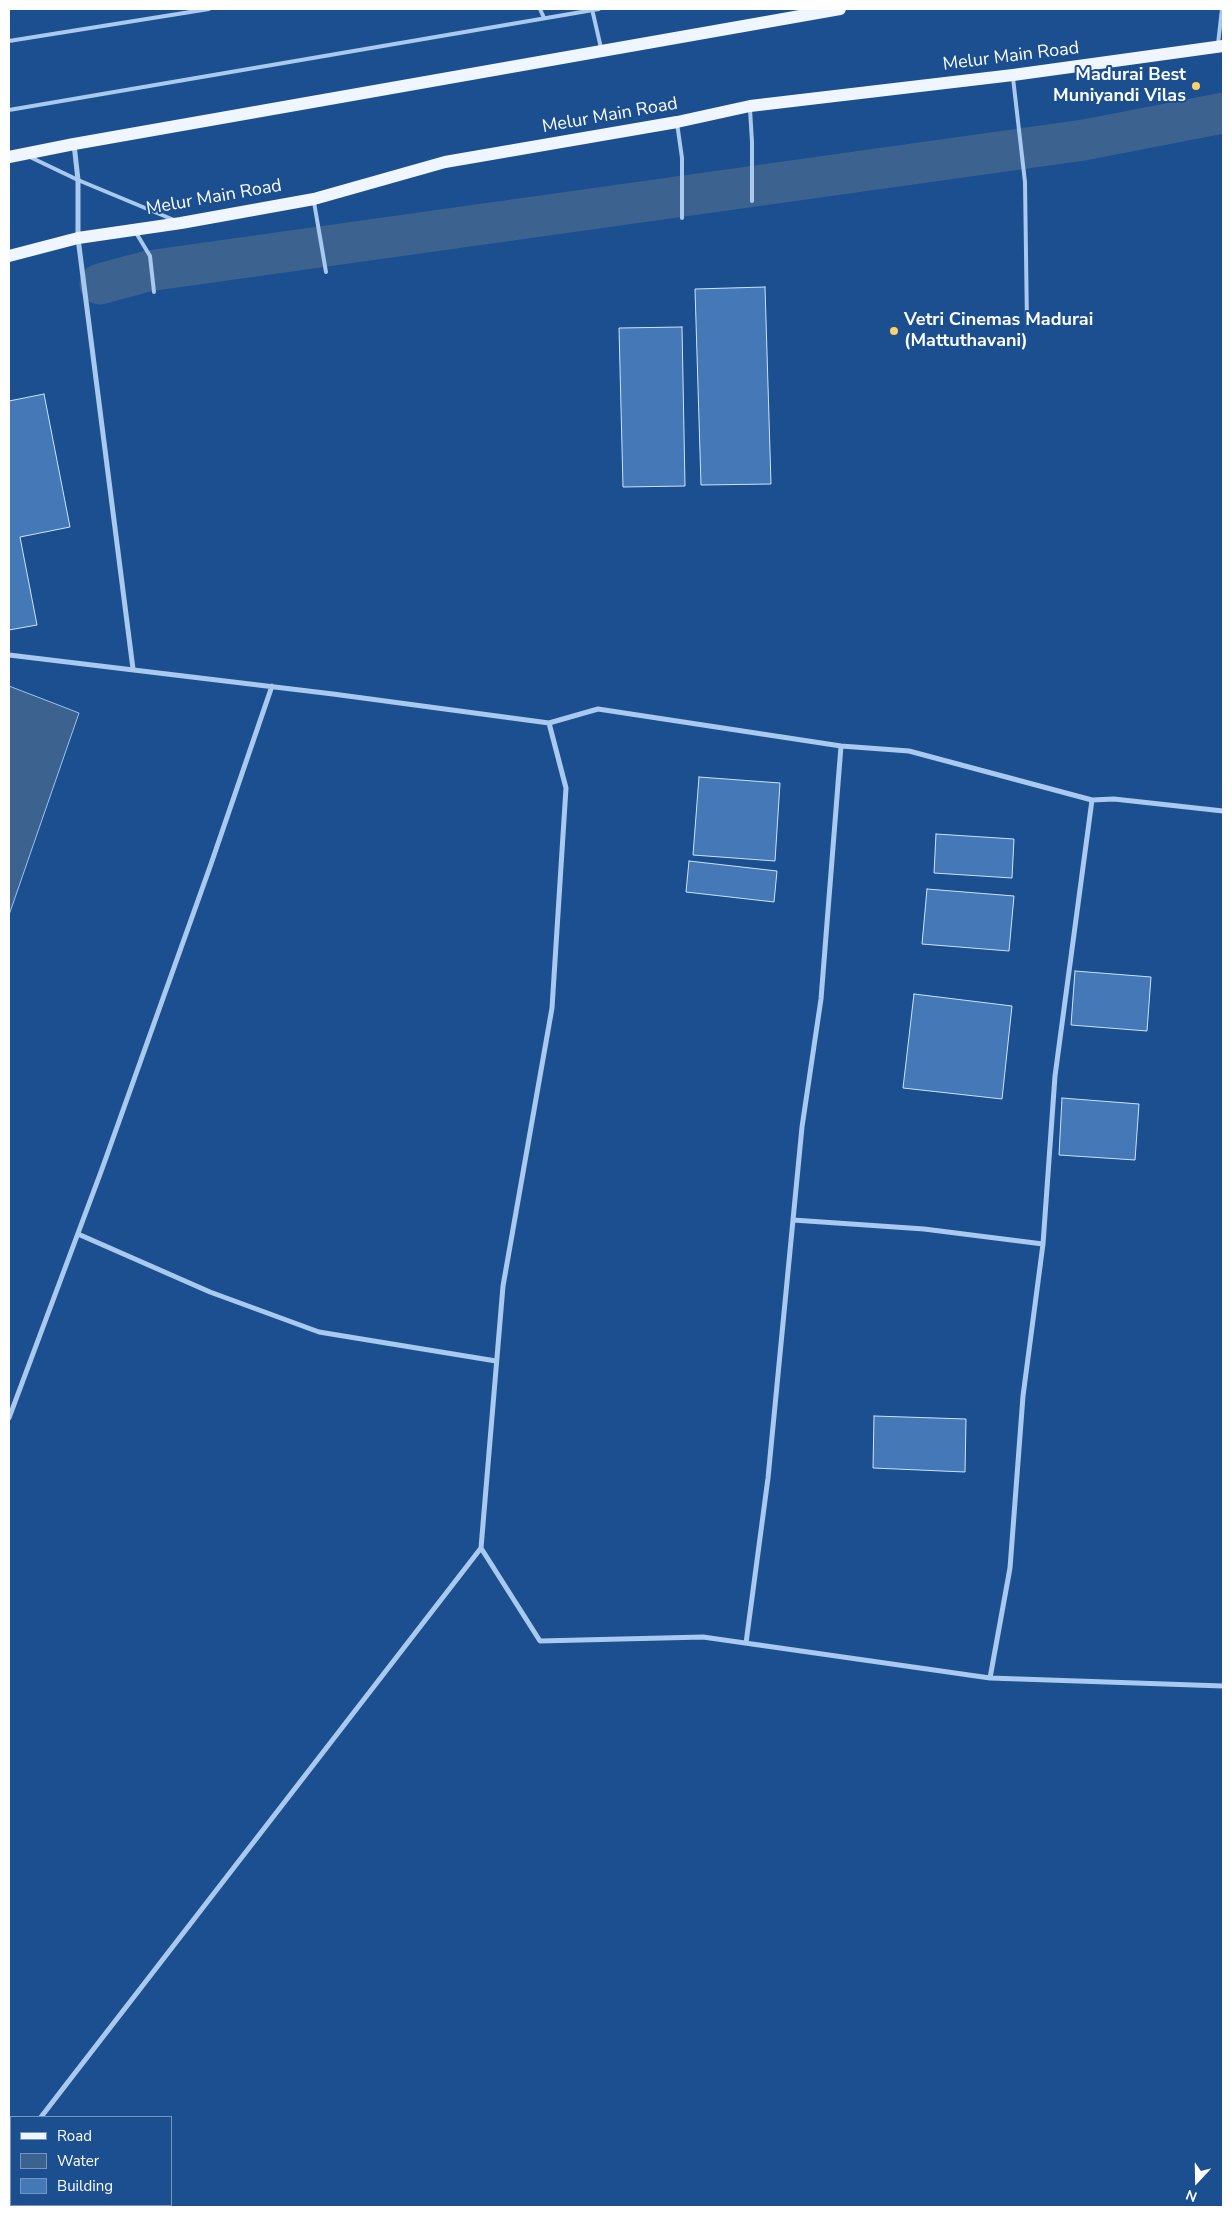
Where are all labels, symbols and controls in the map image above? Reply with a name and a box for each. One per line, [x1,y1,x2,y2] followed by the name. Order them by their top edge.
[942,38,1080,76] street label: Melur Main Road
[1053,65,1186,108] place label: Madurai Best Muniyandi Vilas
[1190,80,1202,92] marker: Madurai Best Muniyandi Vilas
[541,93,679,139] street label: Melur Main Road
[145,175,283,221] street label: Melur Main Road
[904,310,1093,352] place label: Vetri Cinemas Madurai (Mattuthavani)
[888,325,900,337] marker: Vetri Cinemas Madurai (Mattuthavani)
[10,2116,172,2206] legend
[57,2126,92,2146] text: Road
[57,2151,99,2171] text: Water
[1172,2156,1222,2206] north arrow
[57,2176,113,2196] text: Building
[1183,2185,1200,2206] text: N

